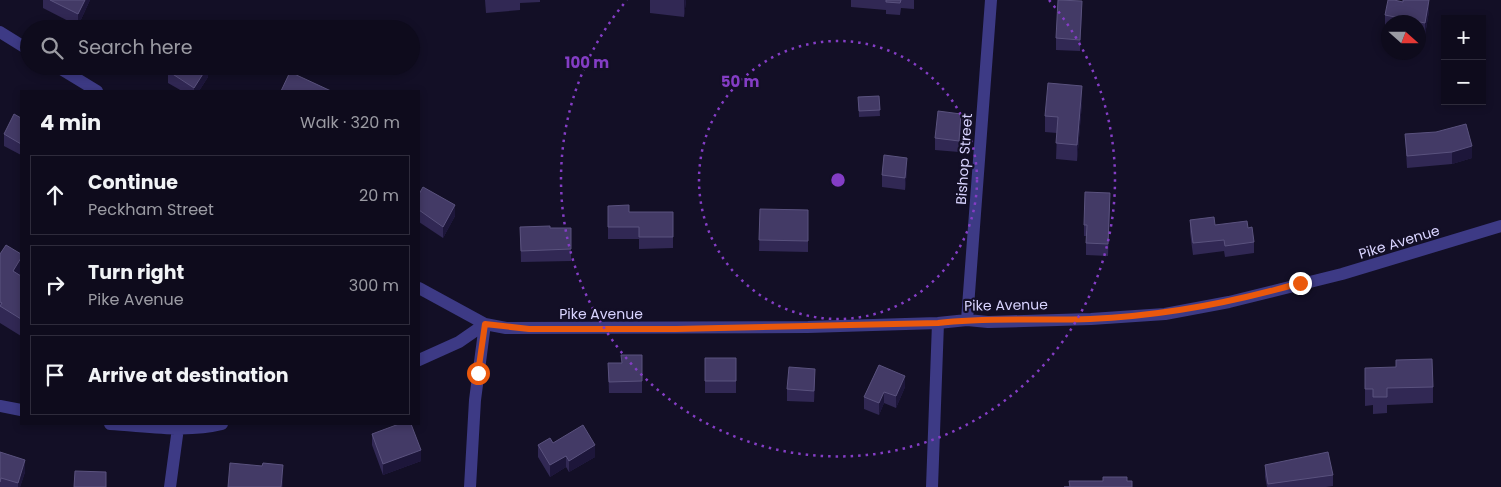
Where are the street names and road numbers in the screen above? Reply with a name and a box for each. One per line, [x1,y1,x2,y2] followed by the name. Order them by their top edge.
[951,113,977,205] street label: Bishop Street
[1356,220,1442,264] street label: Pike Avenue
[964,294,1048,316] street label: Pike Avenue
[559,304,643,324] street label: Pike Avenue

